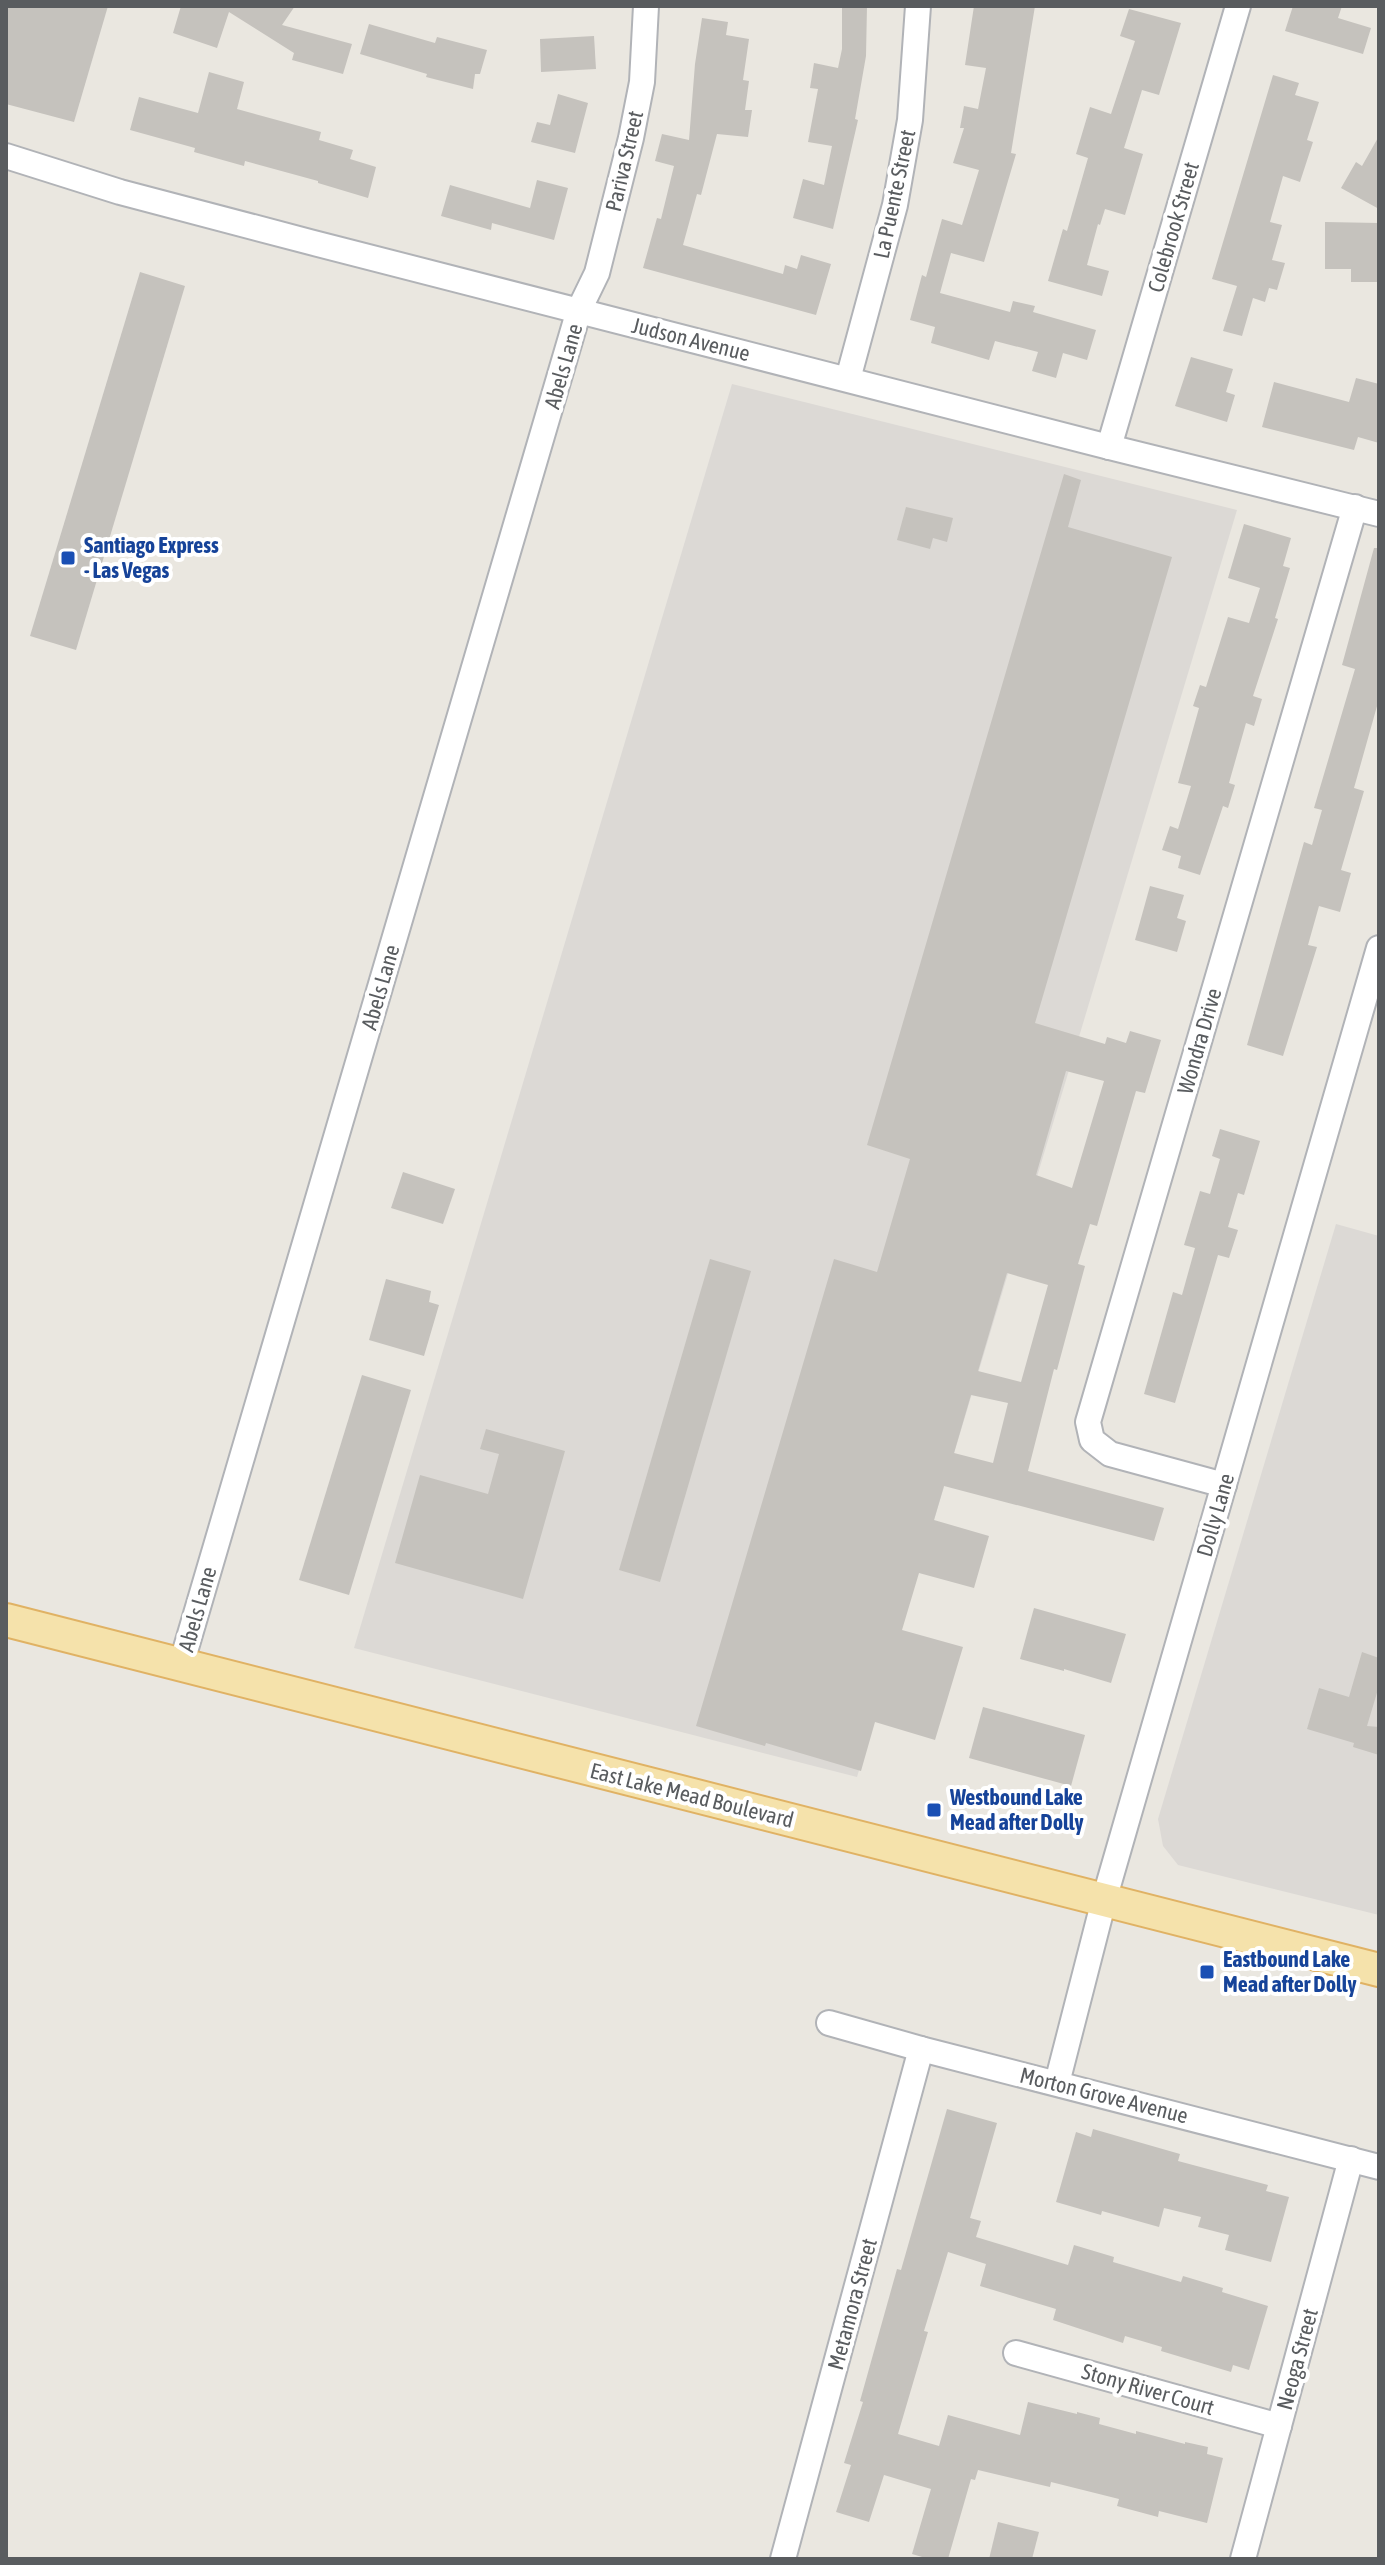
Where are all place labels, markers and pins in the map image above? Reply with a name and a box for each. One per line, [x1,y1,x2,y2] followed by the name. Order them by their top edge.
[84,532,219,583] place label: Santiago Express - Las Vegas
[59,549,77,567] marker: Santiago Express - Las Vegas
[949,1784,1083,1835] place label: Westbound Lake Mead after Dolly
[925,1801,943,1819] marker: Westbound Lake Mead after Dolly
[1223,1946,1356,1997] place label: Eastbound Lake Mead after Dolly
[1198,1963,1216,1981] marker: Eastbound Lake Mead after Dolly

